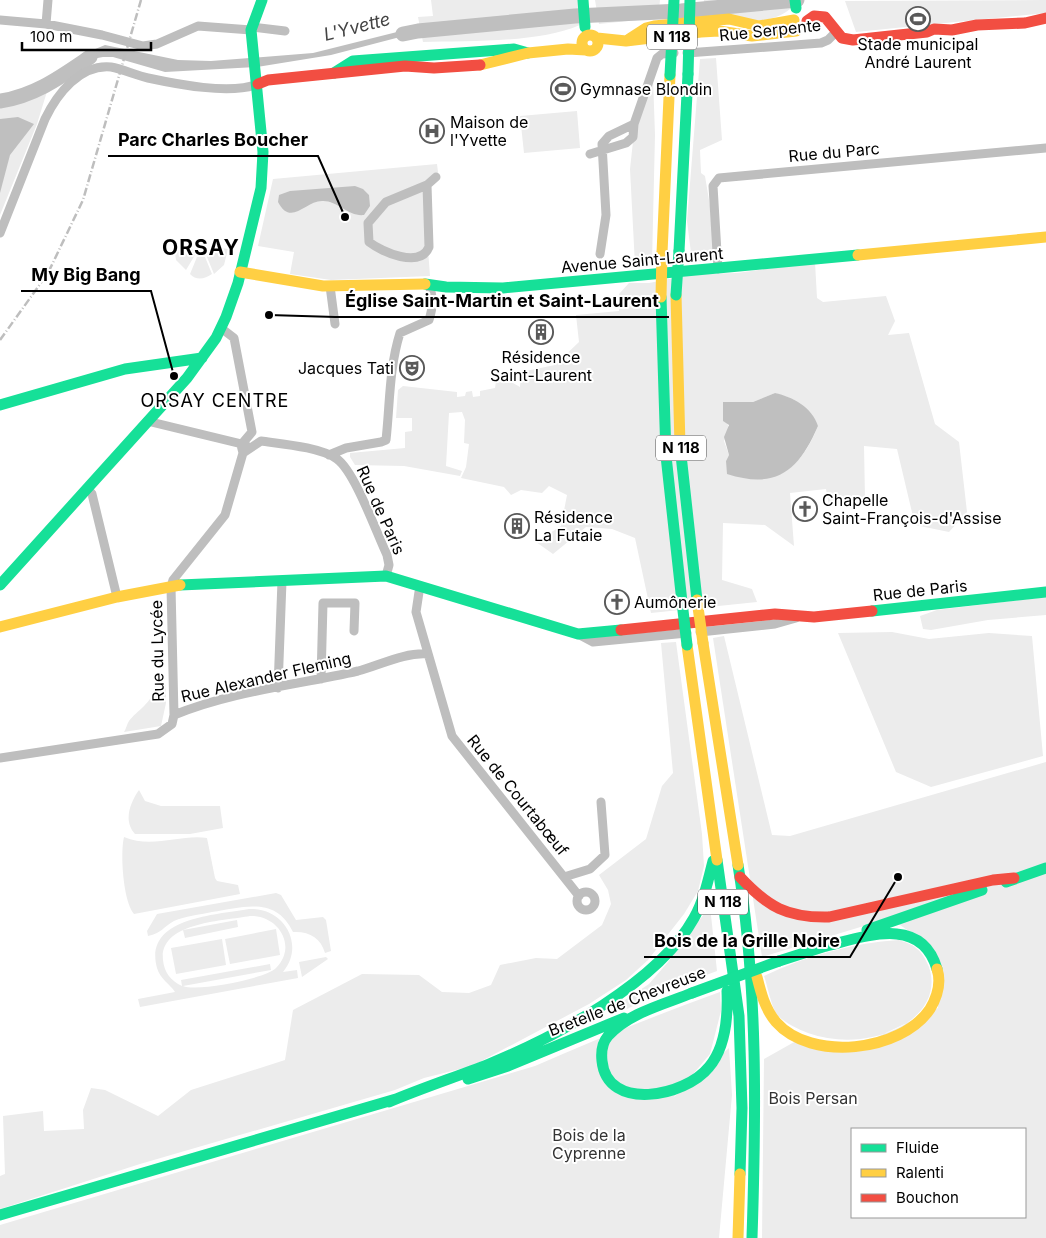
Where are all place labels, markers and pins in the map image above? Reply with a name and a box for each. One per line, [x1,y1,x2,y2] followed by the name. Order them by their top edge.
[905,6,931,32] sports icon: Stade municipal André Laurent
[858,34,978,72] place label: Stade municipal André Laurent
[550,76,576,102] sports icon: Gymnase Blondin
[580,79,712,99] place label: Gymnase Blondin
[450,112,528,150] place label: Maison de l'Yvette
[419,118,445,144] hospital icon: Maison de l'Yvette
[108,123,318,156] callout: Parc Charles Boucher
[21,258,151,291] callout: My Big Bang
[335,284,669,317] callout: Église Saint-Martin et Saint-Laurent
[528,319,554,345] building icon: Résidence Saint-Laurent
[490,347,592,385] place label: Résidence Saint-Laurent
[399,355,425,381] theatre icon: Jacques Tati
[298,358,394,378] place label: Jacques Tati
[822,490,1002,528] place label: Chapelle Saint-François-d'Assise
[792,496,818,522] church icon: Chapelle Saint-François-d'Assise
[534,507,613,545] place label: Résidence La Futaie
[504,513,530,539] building icon: Résidence La Futaie
[604,589,630,615] church icon: Aumônerie
[634,592,716,612] place label: Aumônerie
[644,924,850,957] callout: Bois de la Grille Noire

